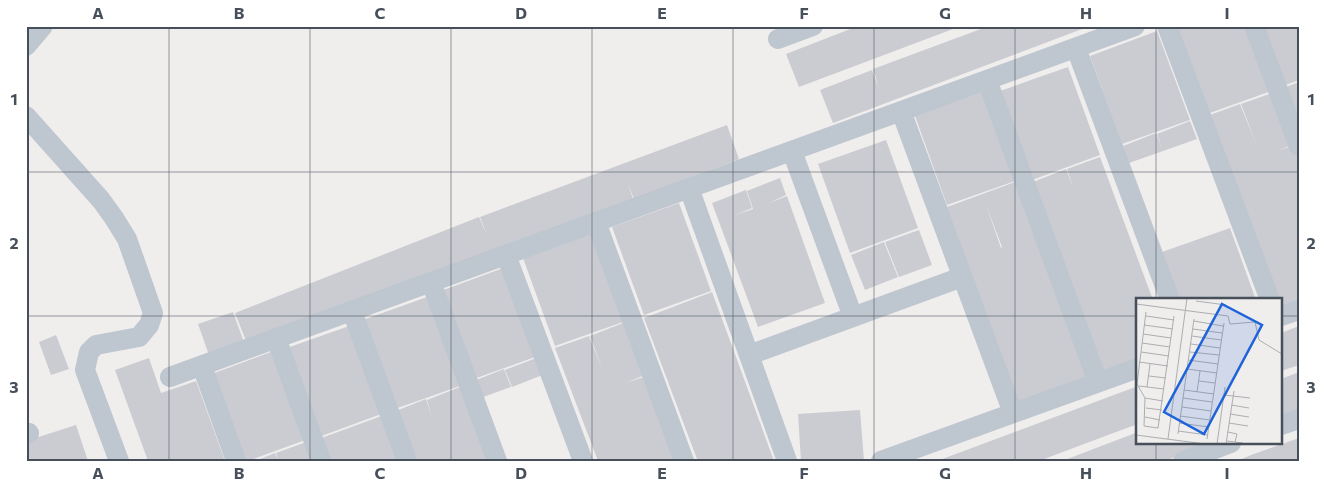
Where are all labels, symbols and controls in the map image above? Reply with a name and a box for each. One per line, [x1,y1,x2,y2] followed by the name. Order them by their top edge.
[92,3,104,22] text: A
[234,3,245,22] text: B
[375,3,386,22] text: C
[515,3,527,22] text: D
[657,3,667,22] text: E
[799,3,809,22] text: F
[939,3,951,22] text: G
[1080,3,1092,22] text: H
[1224,3,1230,22] text: I
[10,89,18,108] text: 1
[1307,89,1315,108] text: 1
[9,233,19,252] text: 2
[1306,233,1316,252] text: 2
[1136,298,1282,444] inset map
[9,377,19,396] text: 3
[1306,377,1316,396] text: 3
[92,463,104,482] text: A
[234,463,245,482] text: B
[375,463,386,482] text: C
[515,463,527,482] text: D
[657,463,667,482] text: E
[799,463,809,482] text: F
[939,463,951,482] text: G
[1080,463,1092,482] text: H
[1224,463,1230,482] text: I

